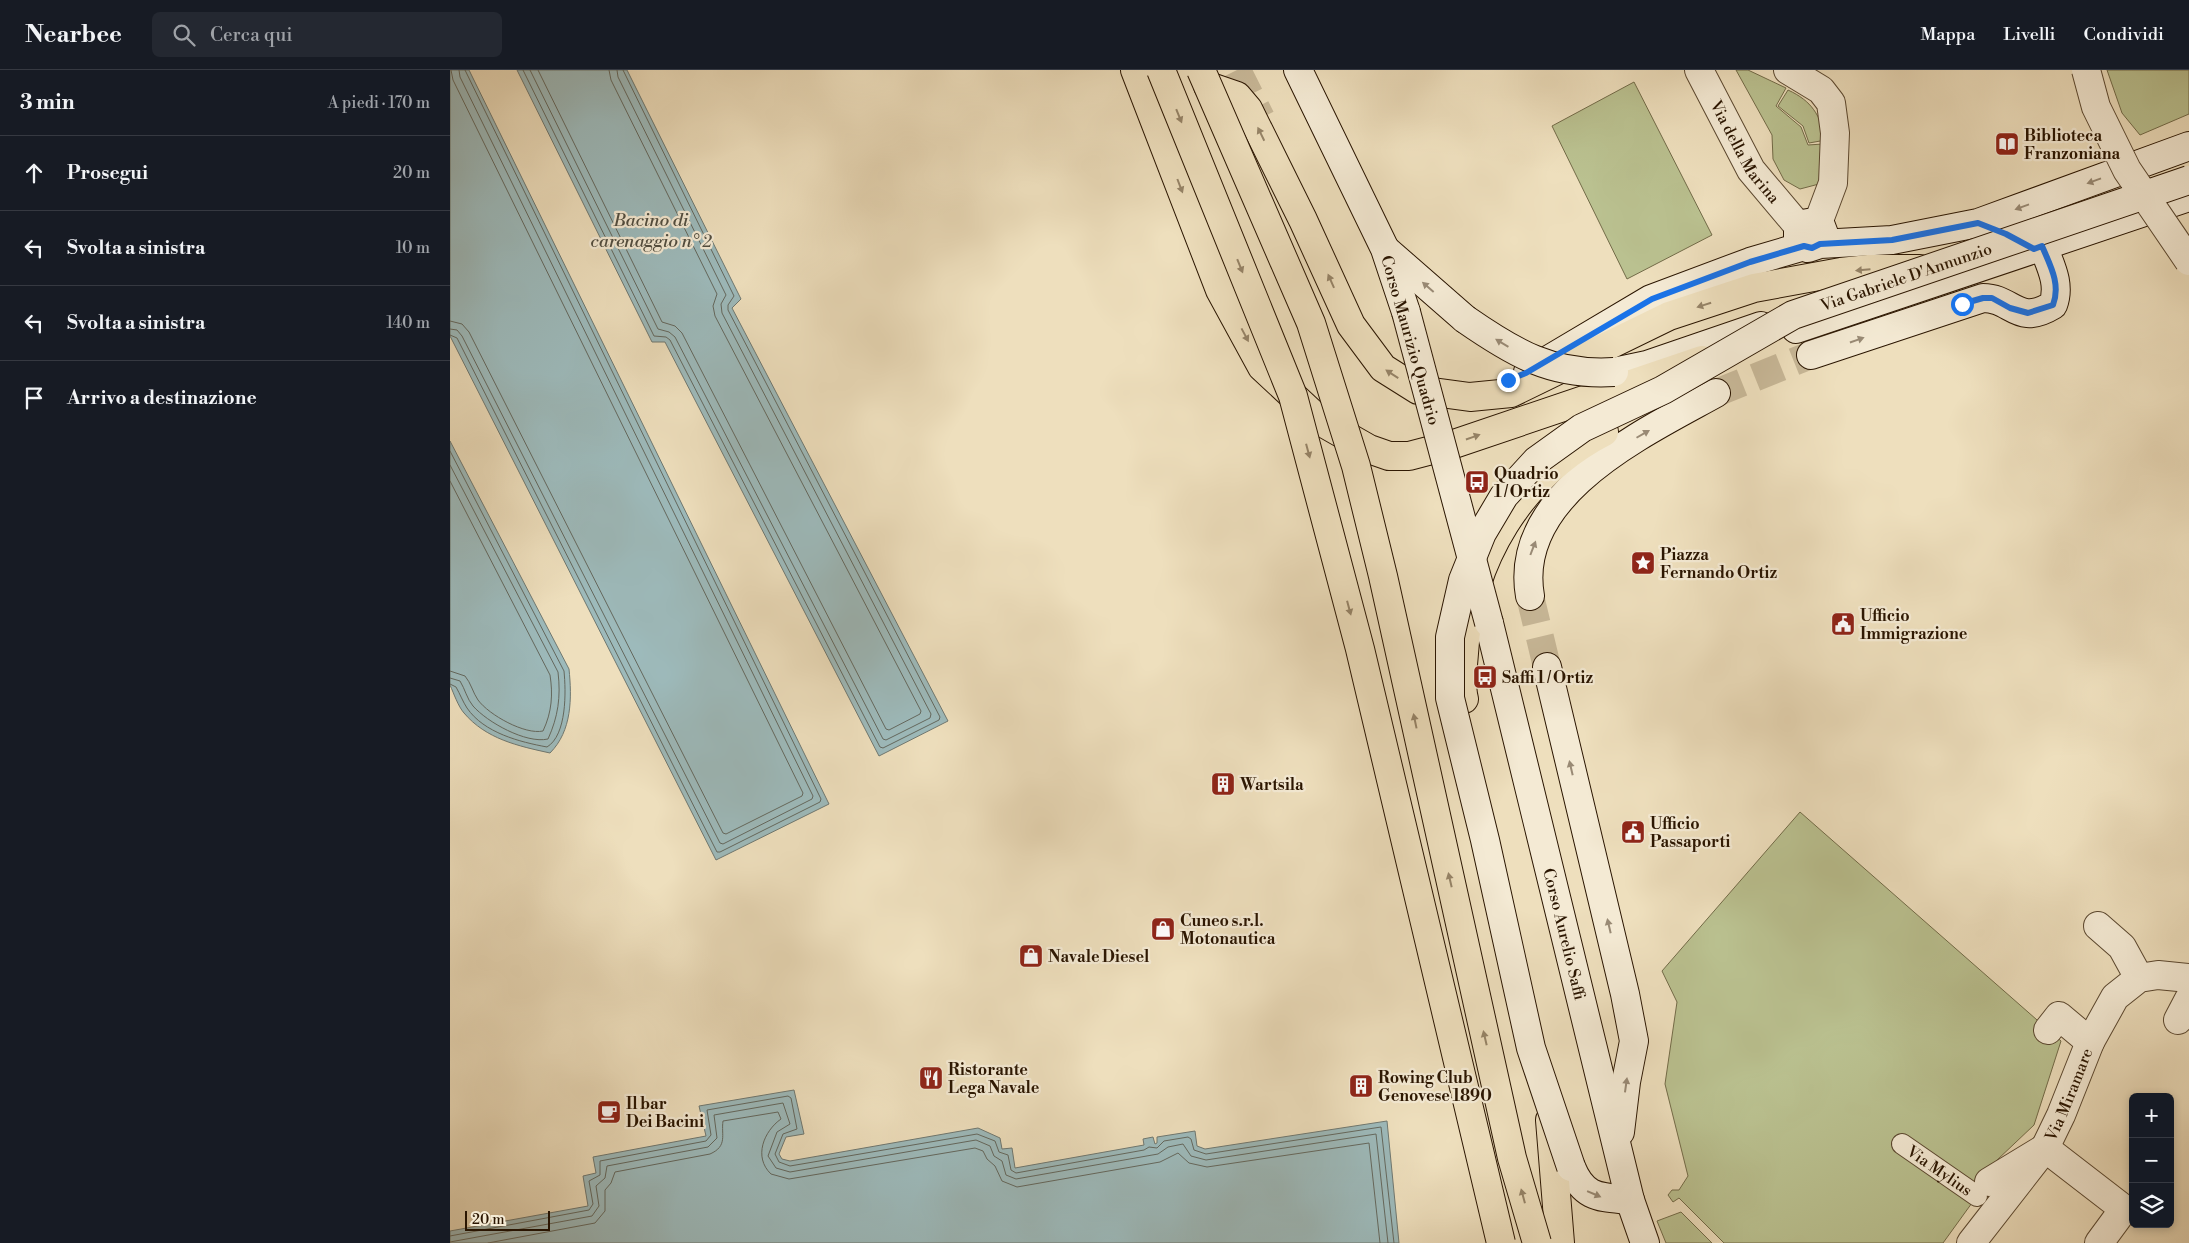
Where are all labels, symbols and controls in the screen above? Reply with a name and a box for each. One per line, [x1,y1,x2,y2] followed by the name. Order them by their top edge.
[152,12,502,57] search box
[25,20,122,50] text: Nearbee
[170,21,198,49] icon: search
[210,23,293,47] text: Cerca qui
[1920,23,1975,46] text: Mappa
[2003,23,2056,46] text: Livelli
[2084,23,2164,46] text: Condividi
[20,90,75,116] text: 3 min
[328,93,430,113] text: A piedi · 170 m
[1705,96,1784,208] street label: Via della Marina
[1175,108,1183,123] one-way arrow
[2024,126,2121,164] place label: Biblioteca Franzoniana
[1257,127,1265,141] one-way arrow
[1994,131,2020,157] library icon: Biblioteca Franzoniana
[20,159,48,187] icon: ahead
[67,161,148,185] text: Prosegui
[393,163,430,183] text: 20 m
[2086,178,2101,185] one-way arrow
[1177,179,1185,193] one-way arrow
[2014,204,2029,211] one-way arrow
[590,209,712,253] water label: Bacino di carenaggio n° 2
[20,234,48,262] icon: left
[67,236,205,260] text: Svolta a sinistra
[396,238,430,258] text: 10 m
[1817,239,1995,316] street label: Via Gabriele D'Annunzio
[1376,253,1444,427] street label: Corso Maurizio Quadrio
[1237,259,1245,273] one-way arrow
[1854,266,1870,274] one-way arrow
[1326,274,1334,288] one-way arrow
[1421,282,1434,293] one-way arrow
[1951,293,1974,316] route start
[1697,301,1712,309] one-way arrow
[20,309,48,337] icon: left
[67,311,205,335] text: Svolta a sinistra
[386,313,430,333] text: 140 m
[1241,328,1249,342] one-way arrow
[1850,336,1865,344] one-way arrow
[1495,339,1508,348] one-way arrow
[1385,369,1399,379] one-way arrow
[1497,369,1520,392] route end
[20,384,48,412] icon: arrive
[67,386,257,410] text: Arrivo a destinazione
[1636,429,1650,438] one-way arrow
[1465,433,1480,440] one-way arrow
[1304,444,1312,459] one-way arrow
[1494,464,1559,502] place label: Quadrio 1 / Ortiz
[1464,469,1490,495] bus stop icon: Quadrio 1 / Ortiz
[1530,541,1538,556] one-way arrow
[1660,545,1777,583] place label: Piazza Fernando Ortiz
[1630,550,1656,576] place icon: Piazza Fernando Ortiz
[1346,601,1354,616] one-way arrow
[1860,606,1968,644] place label: Ufficio Immigrazione
[1830,611,1856,637] public building icon: Ufficio Immigrazione
[1472,664,1498,690] bus stop icon: Saffi 1 / Ortiz
[1502,668,1593,688] place label: Saffi 1 / Ortiz
[1411,713,1419,729] one-way arrow
[1567,761,1575,776] one-way arrow
[1210,771,1236,797] building icon: Wartsila
[1239,775,1304,795] place label: Wartsila
[1650,814,1730,852] place label: Ufficio Passaporti
[1620,819,1646,845] public building icon: Ufficio Passaporti
[1538,866,1590,1002] street label: Corso Aurelio Saffi
[1446,872,1454,887] one-way arrow
[1180,911,1276,949] place label: Cuneo s.r.l. Motonautica
[1150,916,1176,942] shop icon: Cuneo s.r.l. Motonautica
[1605,919,1613,934] one-way arrow
[1018,943,1044,969] shop icon: Navale Diesel
[1048,947,1150,967] place label: Navale Diesel
[1481,1031,1489,1046] one-way arrow
[2041,1045,2098,1145] street label: Via Miramare
[948,1060,1040,1098] place label: Ristorante Lega Navale
[918,1065,944,1091] restaurant icon: Ristorante Lega Navale
[1378,1068,1492,1106] place label: Rowing Club Genovese 1890
[1348,1073,1374,1099] building icon: Rowing Club Genovese 1890
[1622,1077,1630,1093] one-way arrow
[2129,1093,2174,1228] map controls
[2129,1093,2174,1138] button: +
[626,1094,704,1132] place label: Il bar Dei Bacini
[596,1099,622,1125] cafe icon: Il bar Dei Bacini
[2129,1138,2174,1183] button: −
[1902,1141,1976,1201] street label: Via Mylius
[2129,1183,2174,1228] button: layers
[1518,1189,1526,1204] one-way arrow
[1587,1190,1601,1198] one-way arrow
[465,1208,550,1231] scale bar
[472,1211,504,1229] text: 20 m

